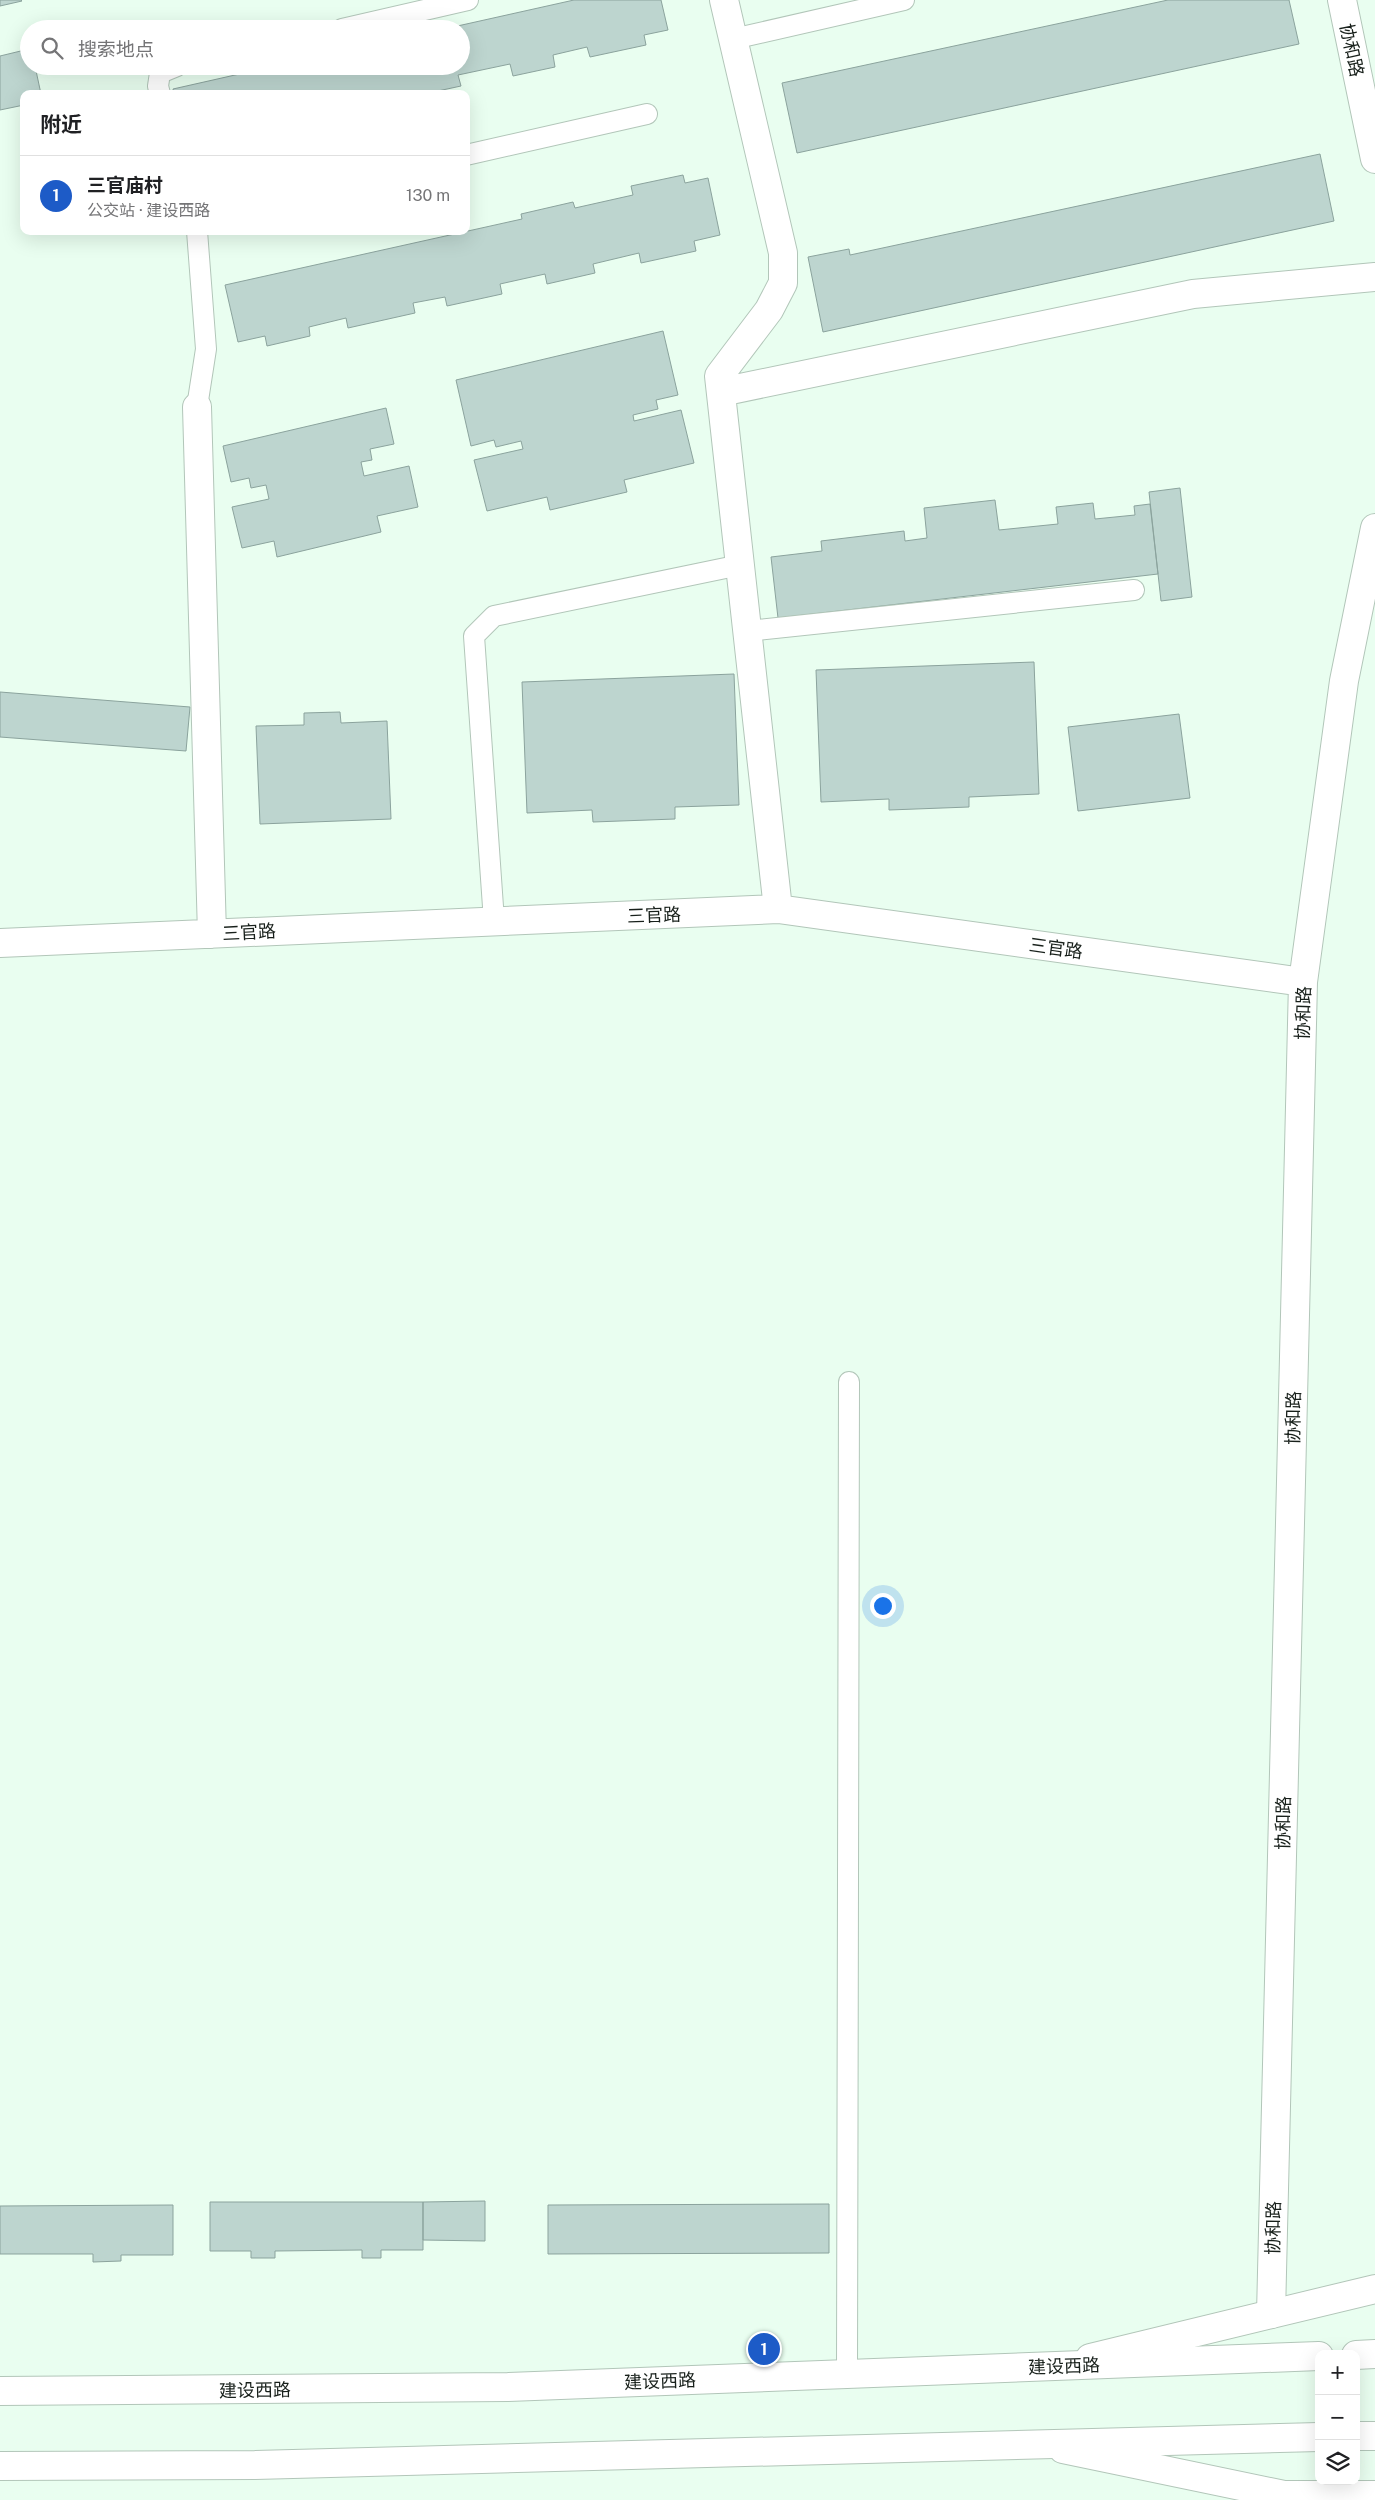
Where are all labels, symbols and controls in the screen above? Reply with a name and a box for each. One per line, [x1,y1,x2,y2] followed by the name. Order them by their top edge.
[20,20,470,75] search box
[1336,21,1368,79] street label: 协和路
[38,34,66,62] icon: search
[78,38,154,60] text: 搜索地点
[40,112,82,137] text: 附近
[87,174,163,196] text: 三官庙村
[53,186,59,205] text: 1
[406,186,450,205] text: 130 m
[87,201,210,220] text: 公交站 · 建设西路
[627,904,681,926] street label: 三官路
[221,920,277,944] street label: 三官路
[1028,934,1084,962] street label: 三官路
[1292,986,1314,1040] street label: 协和路
[1282,1391,1304,1445] street label: 协和路
[870,1593,896,1619] your location
[1272,1796,1294,1850] street label: 协和路
[1262,2201,1284,2255] street label: 协和路
[748,2330,780,2368] pin: 1
[1315,2350,1360,2485] map controls
[1315,2350,1360,2395] button: +
[1028,2354,1100,2378] street label: 建设西路
[624,2369,696,2393] street label: 建设西路
[219,2379,291,2401] street label: 建设西路
[1315,2395,1360,2440] button: −
[1315,2440,1360,2485] button: layers

